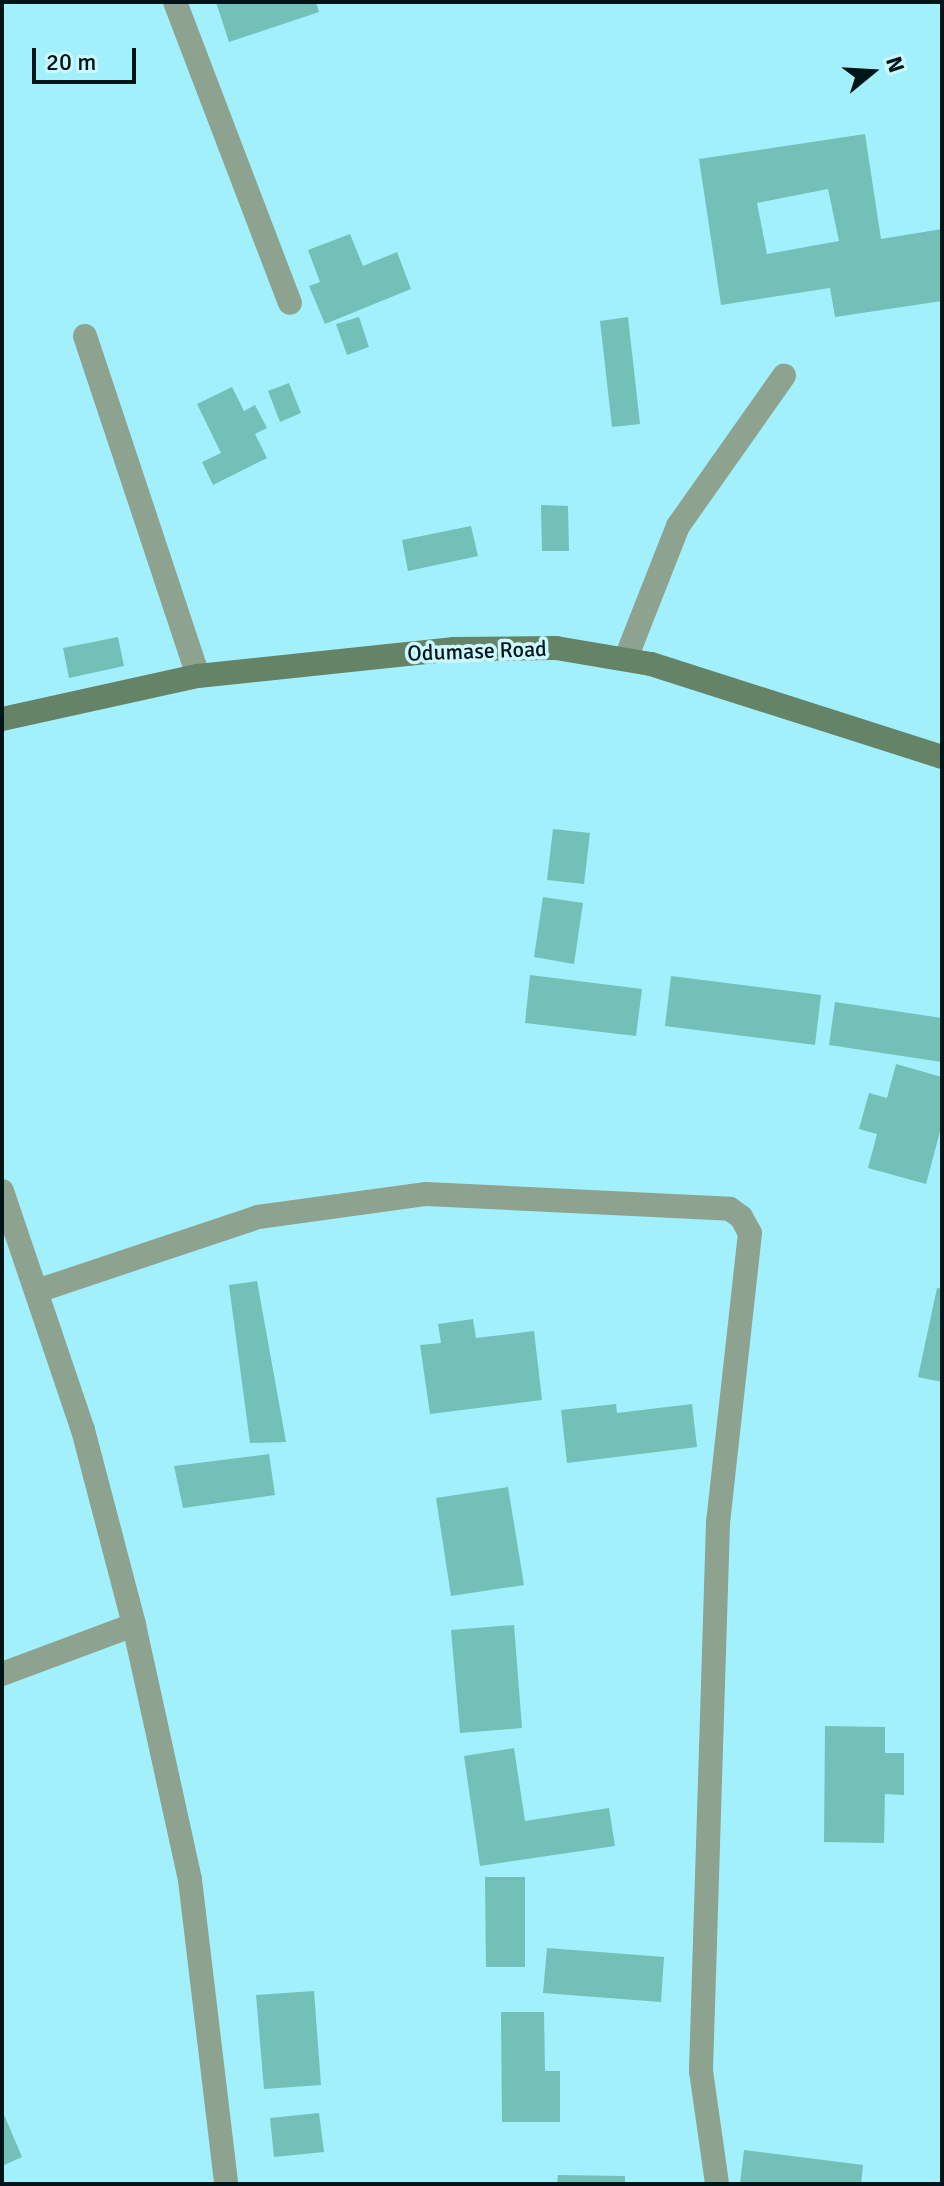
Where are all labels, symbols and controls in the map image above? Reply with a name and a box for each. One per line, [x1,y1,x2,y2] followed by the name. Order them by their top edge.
[36,32,140,82] scale bar
[832,32,912,112] north arrow
[46,47,96,77] text: 20 m
[880,53,911,76] text: N
[407,635,547,667] street label: Odumase Road

